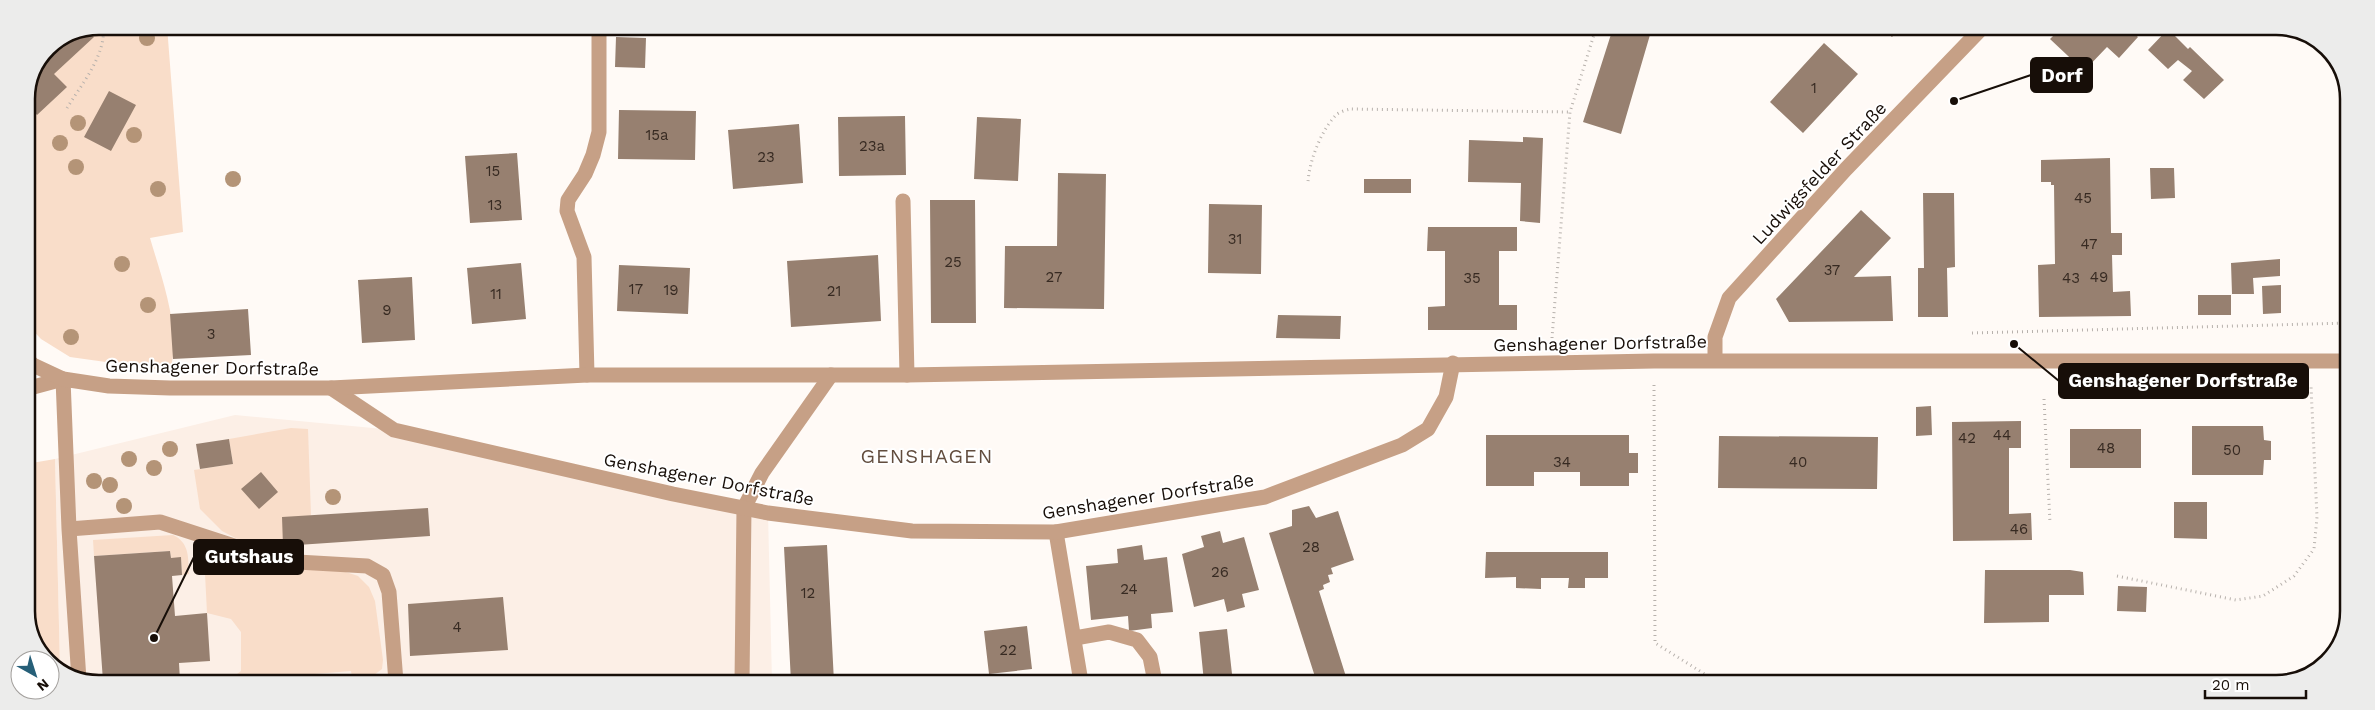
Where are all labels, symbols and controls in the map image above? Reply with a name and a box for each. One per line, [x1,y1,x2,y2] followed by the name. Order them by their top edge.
[2031,58,2092,92] callout: Dorf
[2041,64,2083,87] text: Dorf
[1811,79,1817,97] house number: 1
[1747,97,1891,249] street label: Ludwigsfelder Straße
[645,126,669,144] house number: 15a
[859,137,885,155] house number: 23a
[757,148,775,166] house number: 23
[486,162,500,180] house number: 15
[2074,189,2092,207] house number: 45
[488,196,502,214] house number: 13
[1228,230,1242,248] house number: 31
[2081,235,2097,253] house number: 47
[944,253,962,271] house number: 25
[1824,261,1840,279] house number: 37
[1046,268,1062,286] house number: 27
[2090,268,2108,286] house number: 49
[1463,269,1481,287] house number: 35
[2062,269,2080,287] house number: 43
[629,280,643,298] house number: 17
[663,281,679,299] house number: 19
[827,282,841,300] house number: 21
[490,285,502,303] house number: 11
[382,301,392,319] house number: 9
[207,325,215,343] house number: 3
[1493,331,1707,355] street label: Genshagener Dorfstraße
[105,355,319,379] street label: Genshagener Dorfstraße
[2059,364,2308,398] callout: Genshagener Dorfstraße
[2068,369,2298,392] text: Genshagener Dorfstraße
[1993,426,2011,444] house number: 44
[1958,429,1976,447] house number: 42
[2097,439,2115,457] house number: 48
[2223,441,2241,459] house number: 50
[860,444,994,468] district label: GENSHAGEN
[602,448,816,510] street label: Genshagener Dorfstraße
[1553,453,1571,471] house number: 34
[1789,453,1807,471] house number: 40
[1041,469,1255,523] street label: Genshagener Dorfstraße
[2010,520,2028,538] house number: 46
[1302,538,1320,556] house number: 28
[194,540,303,574] callout: Gutshaus
[205,545,293,568] text: Gutshaus
[1211,563,1229,581] house number: 26
[1120,580,1138,598] house number: 24
[801,584,815,602] house number: 12
[452,618,462,636] house number: 4
[999,641,1017,659] house number: 22
[10,650,60,700] north arrow
[2205,668,2306,700] scale bar
[34,676,52,695] text: N
[2212,676,2250,694] text: 20 m

